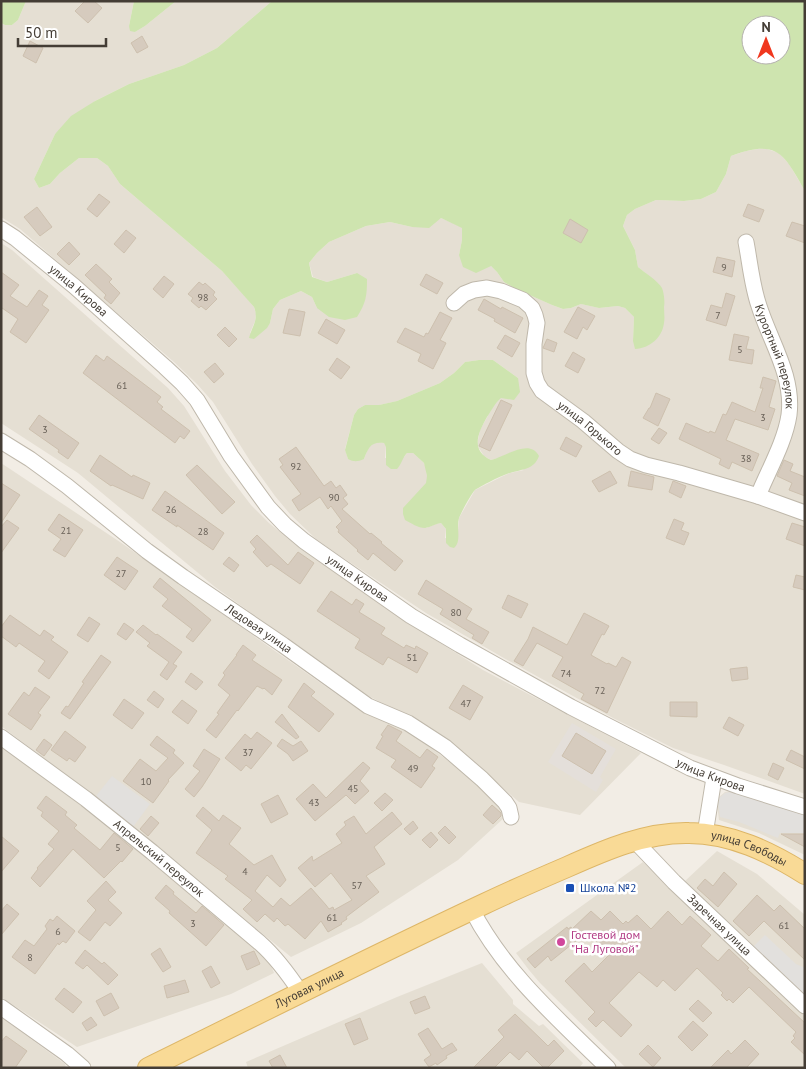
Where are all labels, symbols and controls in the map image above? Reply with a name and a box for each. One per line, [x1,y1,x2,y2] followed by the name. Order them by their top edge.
[18,15,105,47] scale bar
[741,15,791,65] north arrow
[761,18,771,36] text: N
[25,23,58,42] text: 50 m
[46,261,111,320] street label: улица Кирова
[721,261,727,274] house number: 9
[198,291,208,304] house number: 98
[752,302,798,410] street label: Курортный переулок
[715,309,721,322] house number: 7
[737,343,743,356] house number: 5
[117,379,127,392] house number: 61
[555,397,626,458] street label: улица Горького
[760,411,766,424] house number: 3
[42,423,48,436] house number: 3
[741,452,751,465] house number: 38
[291,460,301,473] house number: 92
[329,491,340,504] house number: 90
[166,503,176,516] house number: 26
[61,524,71,537] house number: 21
[198,525,208,538] house number: 28
[324,551,392,605] street label: улица Кирова
[116,567,126,580] house number: 27
[222,599,295,656] street label: Ледовая улица
[451,606,462,619] house number: 80
[407,651,417,664] house number: 51
[561,667,572,680] house number: 74
[595,684,605,697] house number: 72
[461,697,471,710] house number: 47
[243,746,253,759] house number: 37
[674,754,747,795] street label: улица Кирова
[408,762,418,775] house number: 49
[141,775,152,788] house number: 10
[348,782,358,795] house number: 45
[309,796,319,809] house number: 43
[111,816,208,900] street label: Апрельский переулок
[710,827,790,869] street label: улица Свободы
[115,841,121,854] house number: 5
[242,865,248,878] house number: 4
[352,879,362,892] house number: 57
[580,880,637,895] place label: Школа №2
[564,882,576,894] marker: Школа №2
[684,891,755,959] street label: Заречная улица
[327,911,337,924] house number: 61
[190,917,196,930] house number: 3
[779,919,789,932] house number: 61
[55,925,61,938] house number: 6
[571,927,640,956] place label: Гостевой дом "На Луговой"
[555,936,567,948] marker: Гостевой дом "На Луговой"
[27,951,33,964] house number: 8
[271,965,346,1012] street label: Луговая улица

